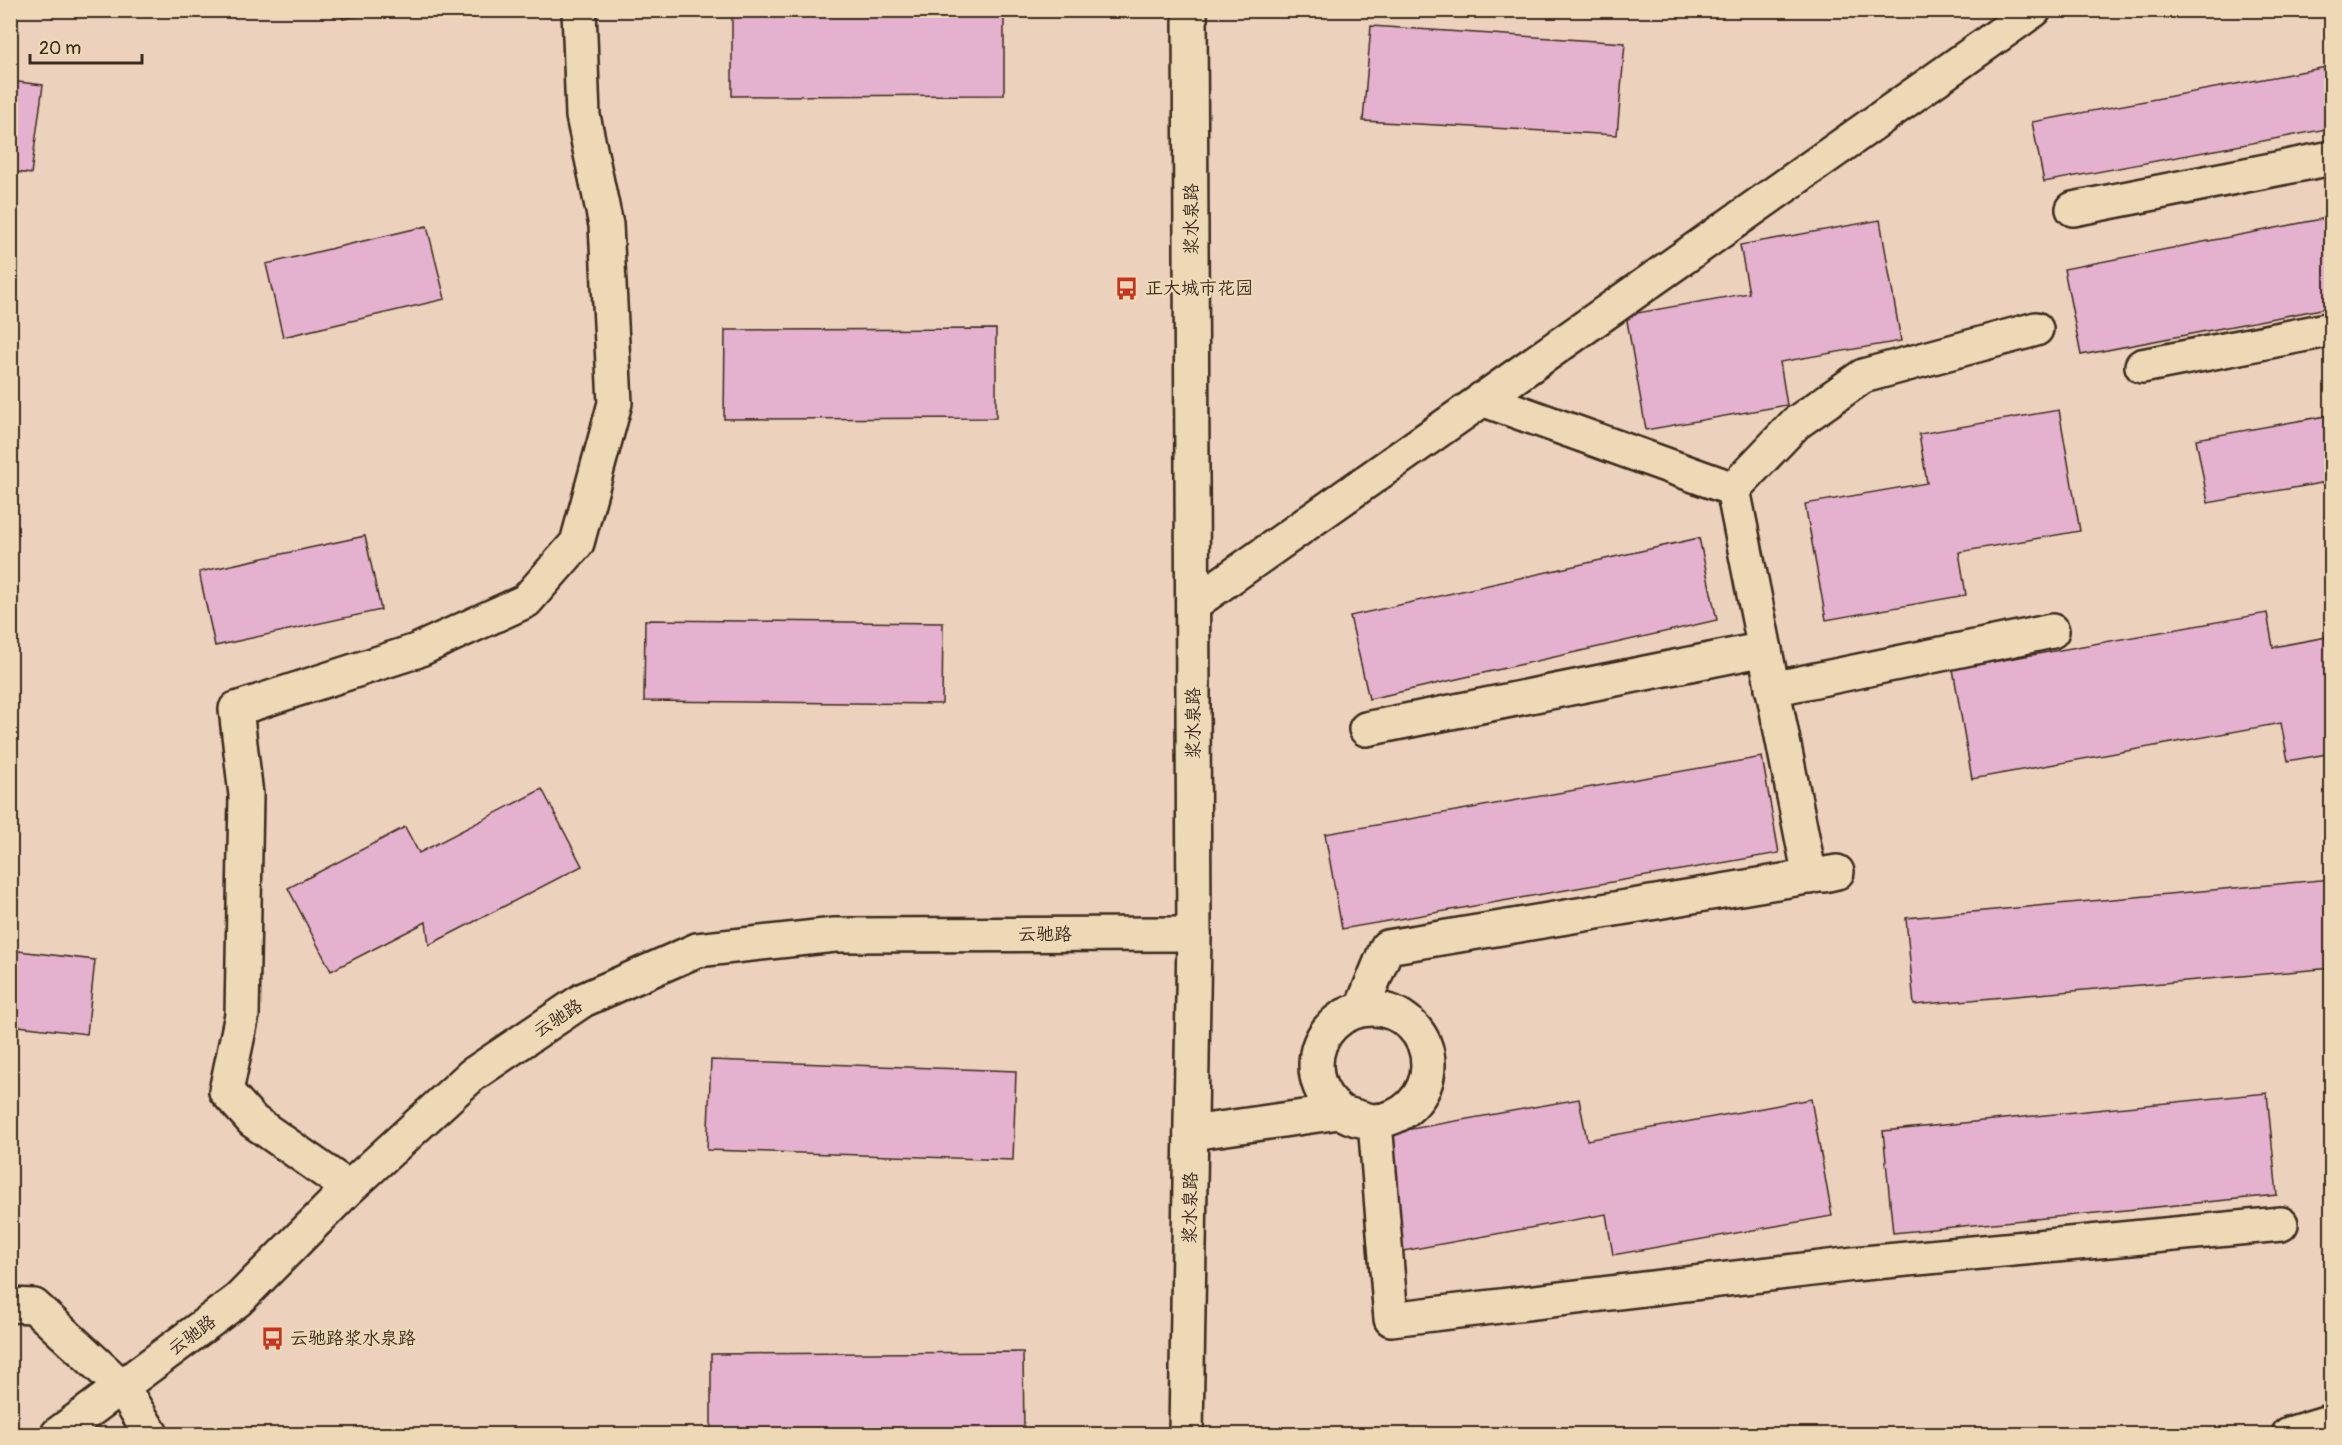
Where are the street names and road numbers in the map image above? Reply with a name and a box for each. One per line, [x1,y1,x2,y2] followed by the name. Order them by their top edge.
[1180,183,1203,255] street label: 浆水泉路
[1182,687,1205,759] street label: 浆水泉路
[1018,923,1072,946] street label: 云驰路
[529,994,587,1043] street label: 云驰路
[1178,1172,1203,1244] street label: 浆水泉路
[164,1310,221,1361] street label: 云驰路

